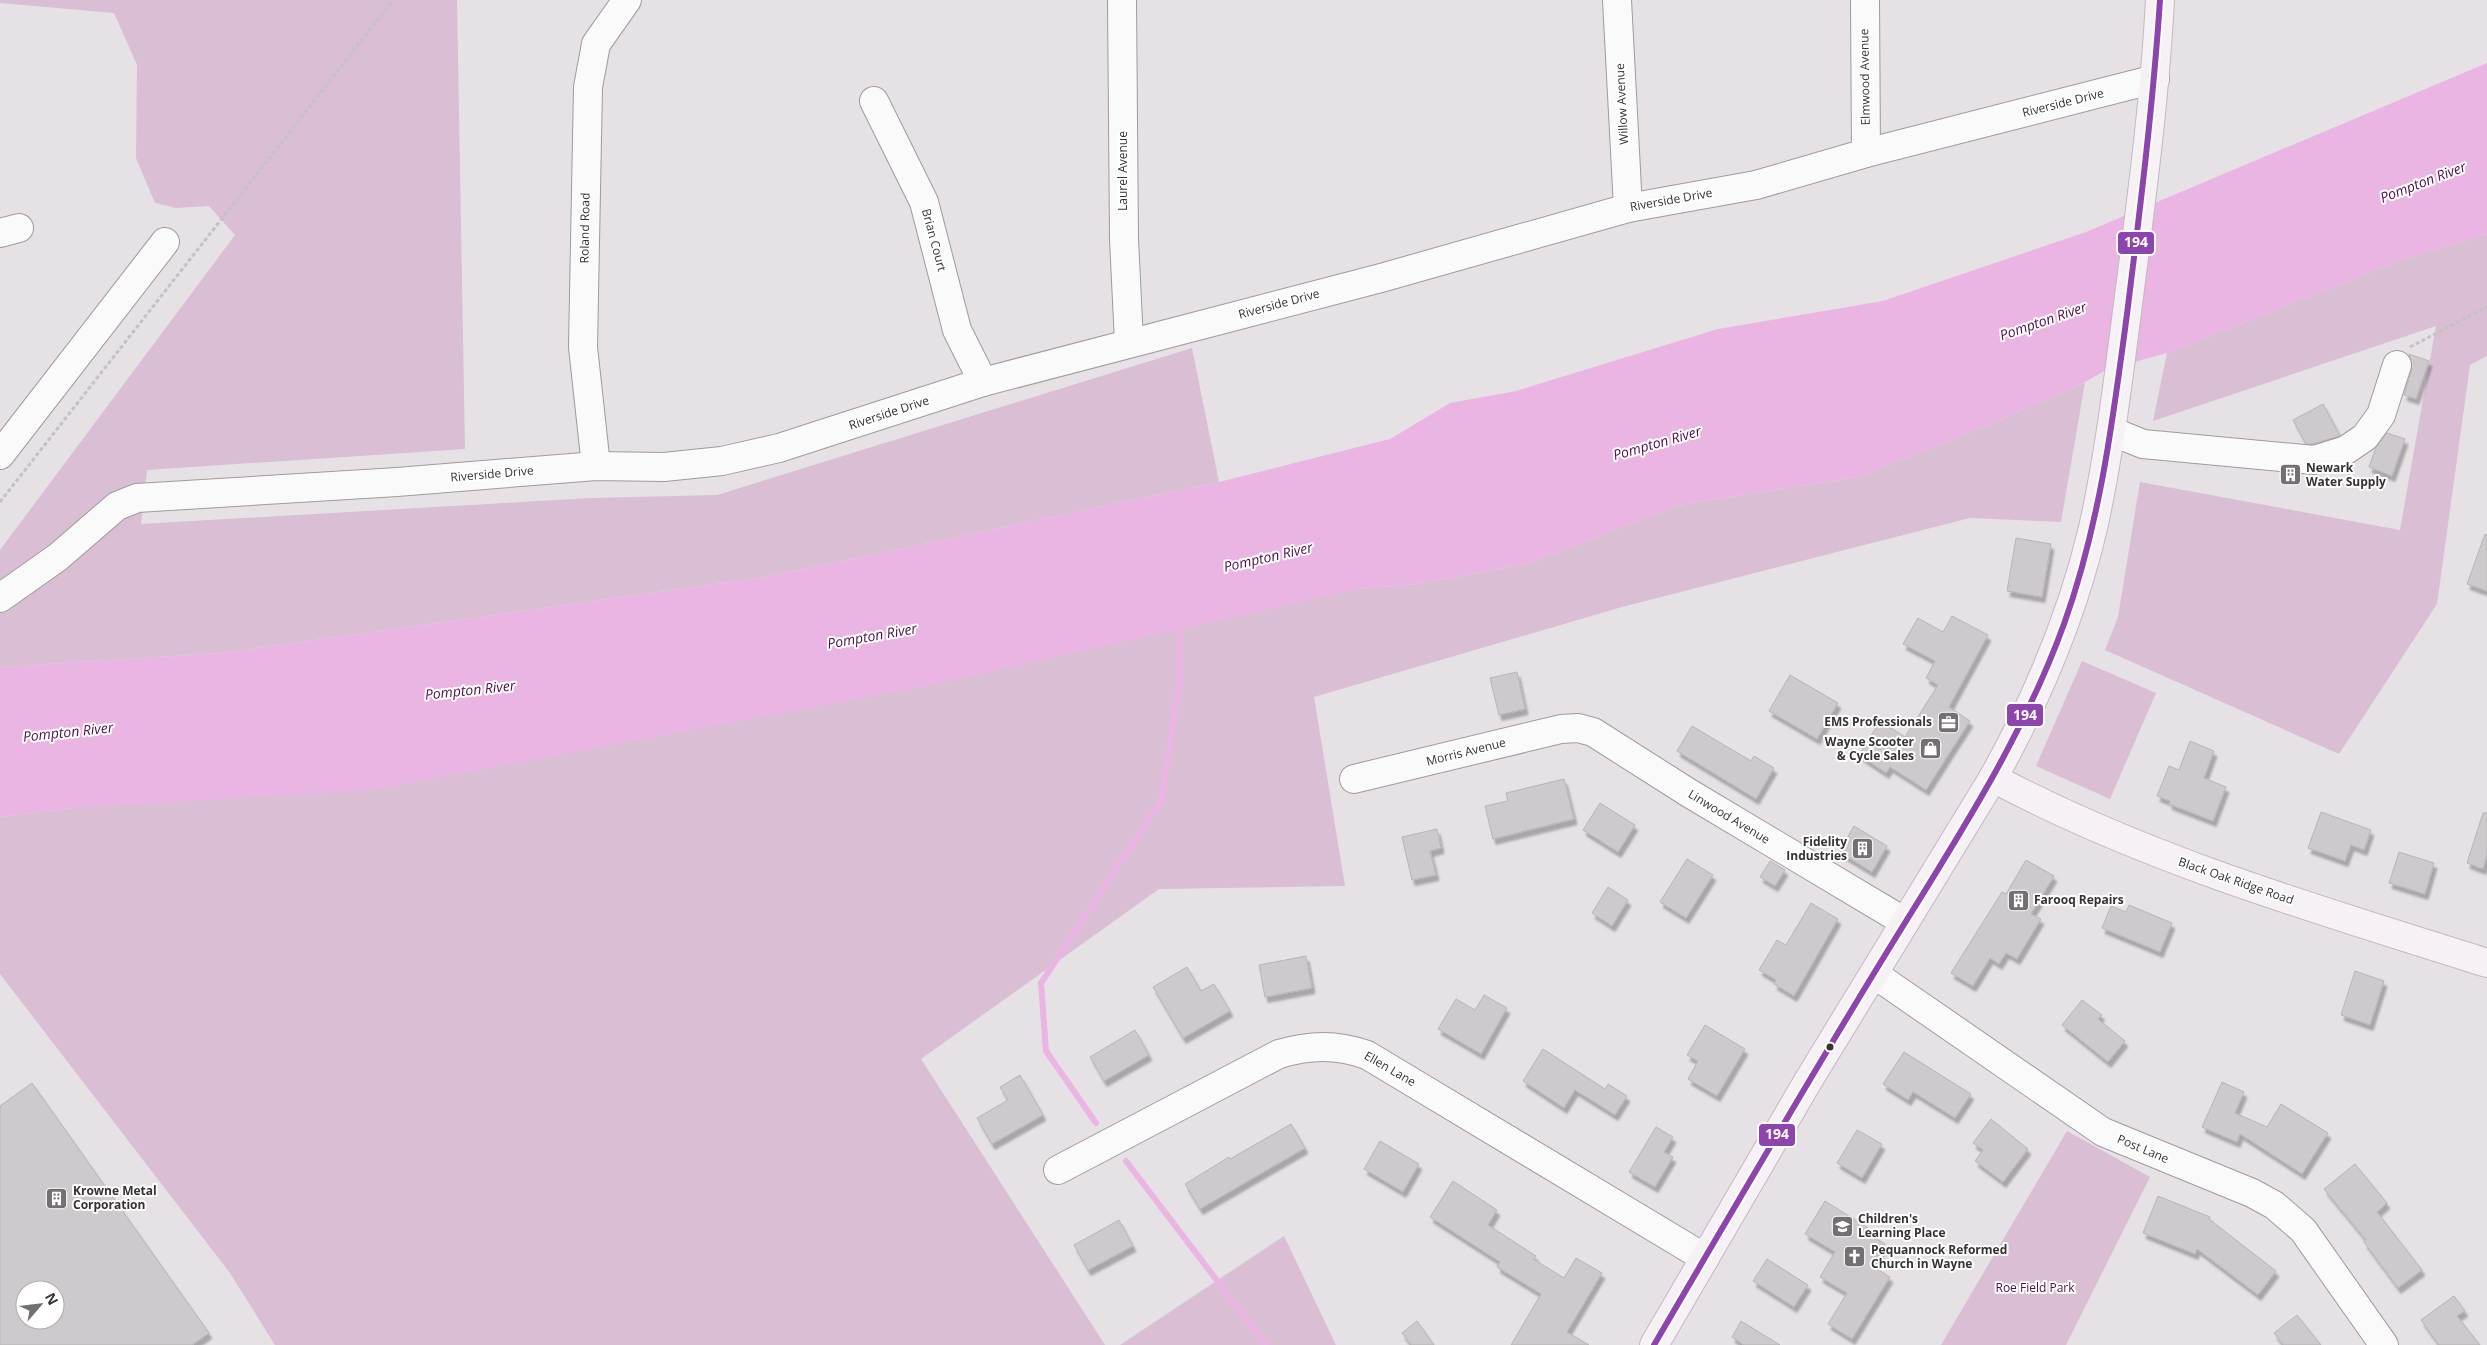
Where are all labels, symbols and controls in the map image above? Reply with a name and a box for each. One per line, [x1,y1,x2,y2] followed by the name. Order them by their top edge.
[1855,28,1874,126] street label: Elmwood Avenue
[1611,63,1632,145] street label: Willow Avenue
[2020,84,2106,121] street label: Riverside Drive
[1114,131,1131,211] street label: Laurel Avenue
[2377,156,2469,207] water label: Pompton River
[1628,184,1714,215] street label: Riverside Drive
[575,192,594,264] street label: Roland Road
[918,207,951,273] street label: Brian Court
[2117,231,2155,255] line badge: 194
[2124,232,2148,251] text: 194
[1236,284,1322,323] street label: Riverside Drive
[1997,297,2089,344] water label: Pompton River
[847,391,931,433] street label: Riverside Drive
[1611,421,1704,464] water label: Pompton River
[2306,459,2386,490] place label: Newark Water Supply
[450,461,534,486] street label: Riverside Drive
[2278,463,2302,487] building icon: Newark Water Supply
[1222,537,1315,576] water label: Pompton River
[826,618,919,653] water label: Pompton River
[424,675,517,704] water label: Pompton River
[2006,703,2044,727] line badge: 194
[2013,705,2037,724] text: 194
[1936,710,1960,734] office icon: EMS Professionals
[1824,713,1932,730] place label: EMS Professionals
[22,717,115,746] water label: Pompton River
[1424,733,1508,770] street label: Morris Avenue
[1825,733,1915,764] place label: Wayne Scooter & Cycle Sales
[1918,737,1942,761] shop icon: Wayne Scooter & Cycle Sales
[1685,785,1774,848] street label: Linwood Avenue
[1786,833,1847,864] place label: Fidelity Industries
[1851,837,1875,861] building icon: Fidelity Industries
[2176,853,2296,908] street label: Black Oak Ridge Road
[2006,888,2030,912] building icon: Farooq Repairs
[2034,891,2124,908] place label: Farooq Repairs
[1825,1042,1835,1052] unlabelled marker
[1361,1047,1419,1090] street label: Ellen Lane
[1758,1123,1796,1147] line badge: 194
[1765,1124,1789,1143] text: 194
[2115,1130,2172,1167] street label: Post Lane
[73,1182,157,1213] place label: Krowne Metal Corporation
[45,1186,69,1210] building icon: Krowne Metal Corporation
[1858,1210,1946,1241] place label: Children's Learning Place
[1830,1214,1854,1238] school or university icon: Children's Learning Place
[1871,1241,2007,1272] place label: Pequannock Reformed Church in Wayne
[1843,1245,1867,1269] church icon: Pequannock Reformed Church in Wayne
[1995,1279,2075,1296] park label: Roe Field Park
[15,1280,65,1330] north arrow
[41,1289,63,1308] text: N

